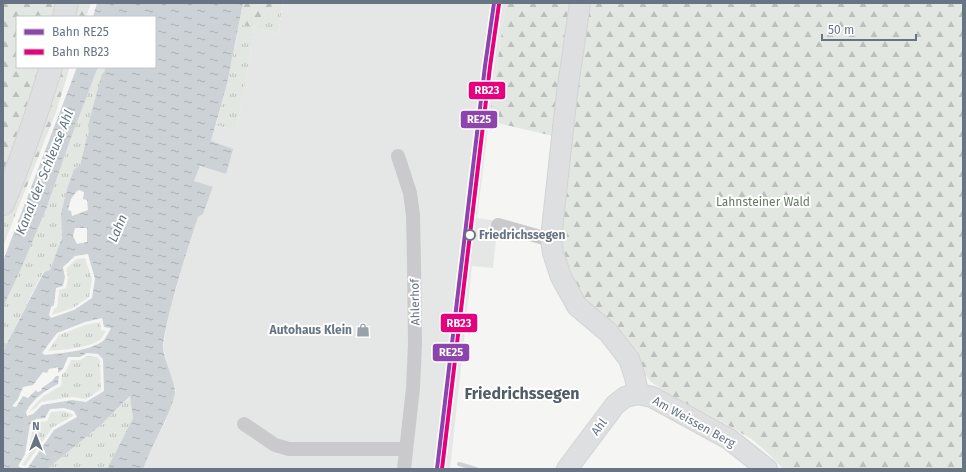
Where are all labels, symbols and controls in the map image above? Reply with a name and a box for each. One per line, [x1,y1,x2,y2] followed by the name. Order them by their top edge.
[16,16,156,68] legend
[822,16,916,42] scale bar
[828,23,854,37] text: 50 m
[52,25,109,39] text: Bahn RE25
[52,45,109,59] text: Bahn RB23
[468,81,506,100] line badge: RB23
[475,84,500,97] text: RB23
[13,108,76,237] water label: Kanal der Schleuse Ahl
[460,110,498,129] line badge: RE25
[467,113,491,126] text: RE25
[716,195,810,209] park label: Lahnsteiner Wald
[105,212,130,244] water label: Lahn
[479,228,565,242] place label: Friedrichssegen
[464,229,476,241] marker: Friedrichssegen
[408,278,422,325] street label: Ahlerhof
[440,313,478,333] line badge: RB23
[447,317,472,330] text: RB23
[355,322,371,338] shop icon: Autohaus Klein
[269,323,352,337] place label: Autohaus Klein
[432,343,470,362] line badge: RE25
[439,346,463,359] text: RE25
[464,384,580,403] district label: Friedrichssegen
[650,393,738,451] street label: Am Weissen Berg
[588,415,610,438] street label: Ahl
[16,416,56,456] north arrow
[32,420,40,433] text: N

